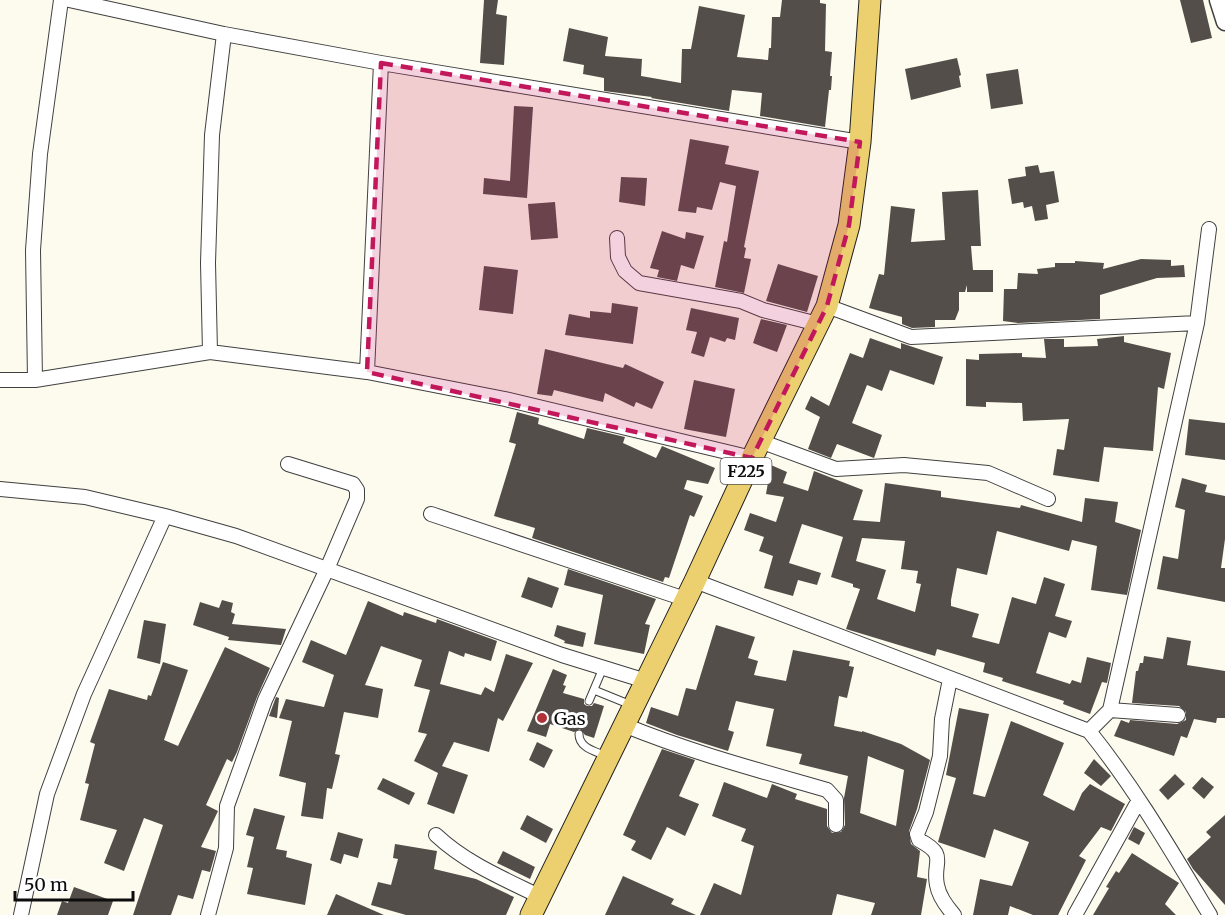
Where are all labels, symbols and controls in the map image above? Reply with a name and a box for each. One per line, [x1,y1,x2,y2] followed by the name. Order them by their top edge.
[720,458,771,484] road number: F225
[554,707,586,730] place label: Gas
[535,711,549,725] marker: Gas
[15,864,134,902] scale bar
[24,873,68,896] text: 50 m

